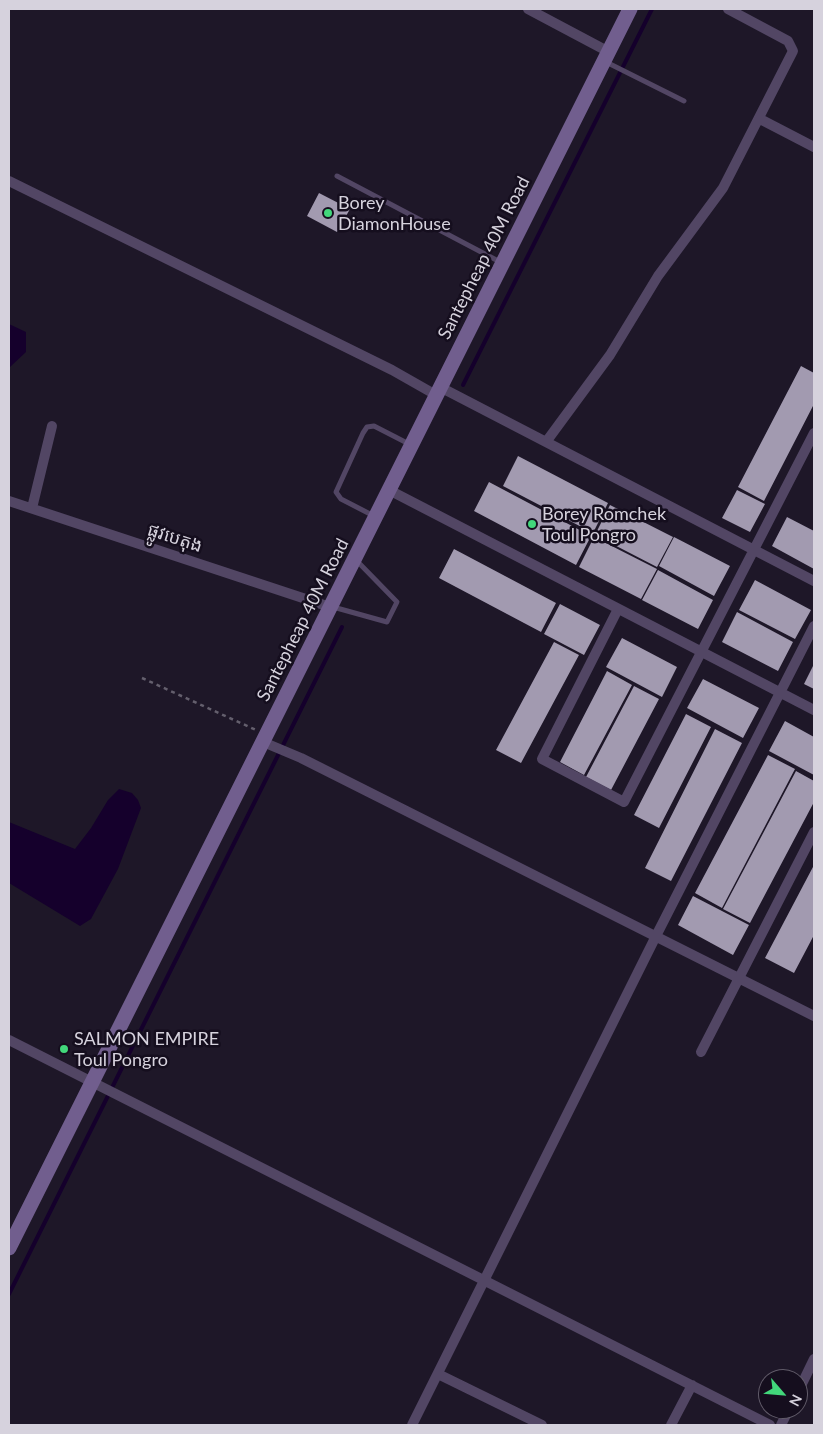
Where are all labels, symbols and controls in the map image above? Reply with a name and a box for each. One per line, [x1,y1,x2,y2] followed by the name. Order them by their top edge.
[434,173,534,343] street label: Santepheap 40M Road
[338,192,451,234] place label: Borey DiamonHouse
[322,207,334,219] marker: Borey DiamonHouse
[542,503,666,546] place label: Borey Romchek Toul Pongro
[526,518,538,530] marker: Borey Romchek Toul Pongro
[145,519,205,557] street label: ផ្លូវបេតុង
[253,535,353,705] street label: Santepheap 40M Road
[74,1028,219,1070] place label: SALMON EMPIRE Toul Pongro
[58,1043,70,1055] marker: SALMON EMPIRE Toul Pongro
[758,1369,808,1419] north arrow
[786,1392,806,1409] text: N

